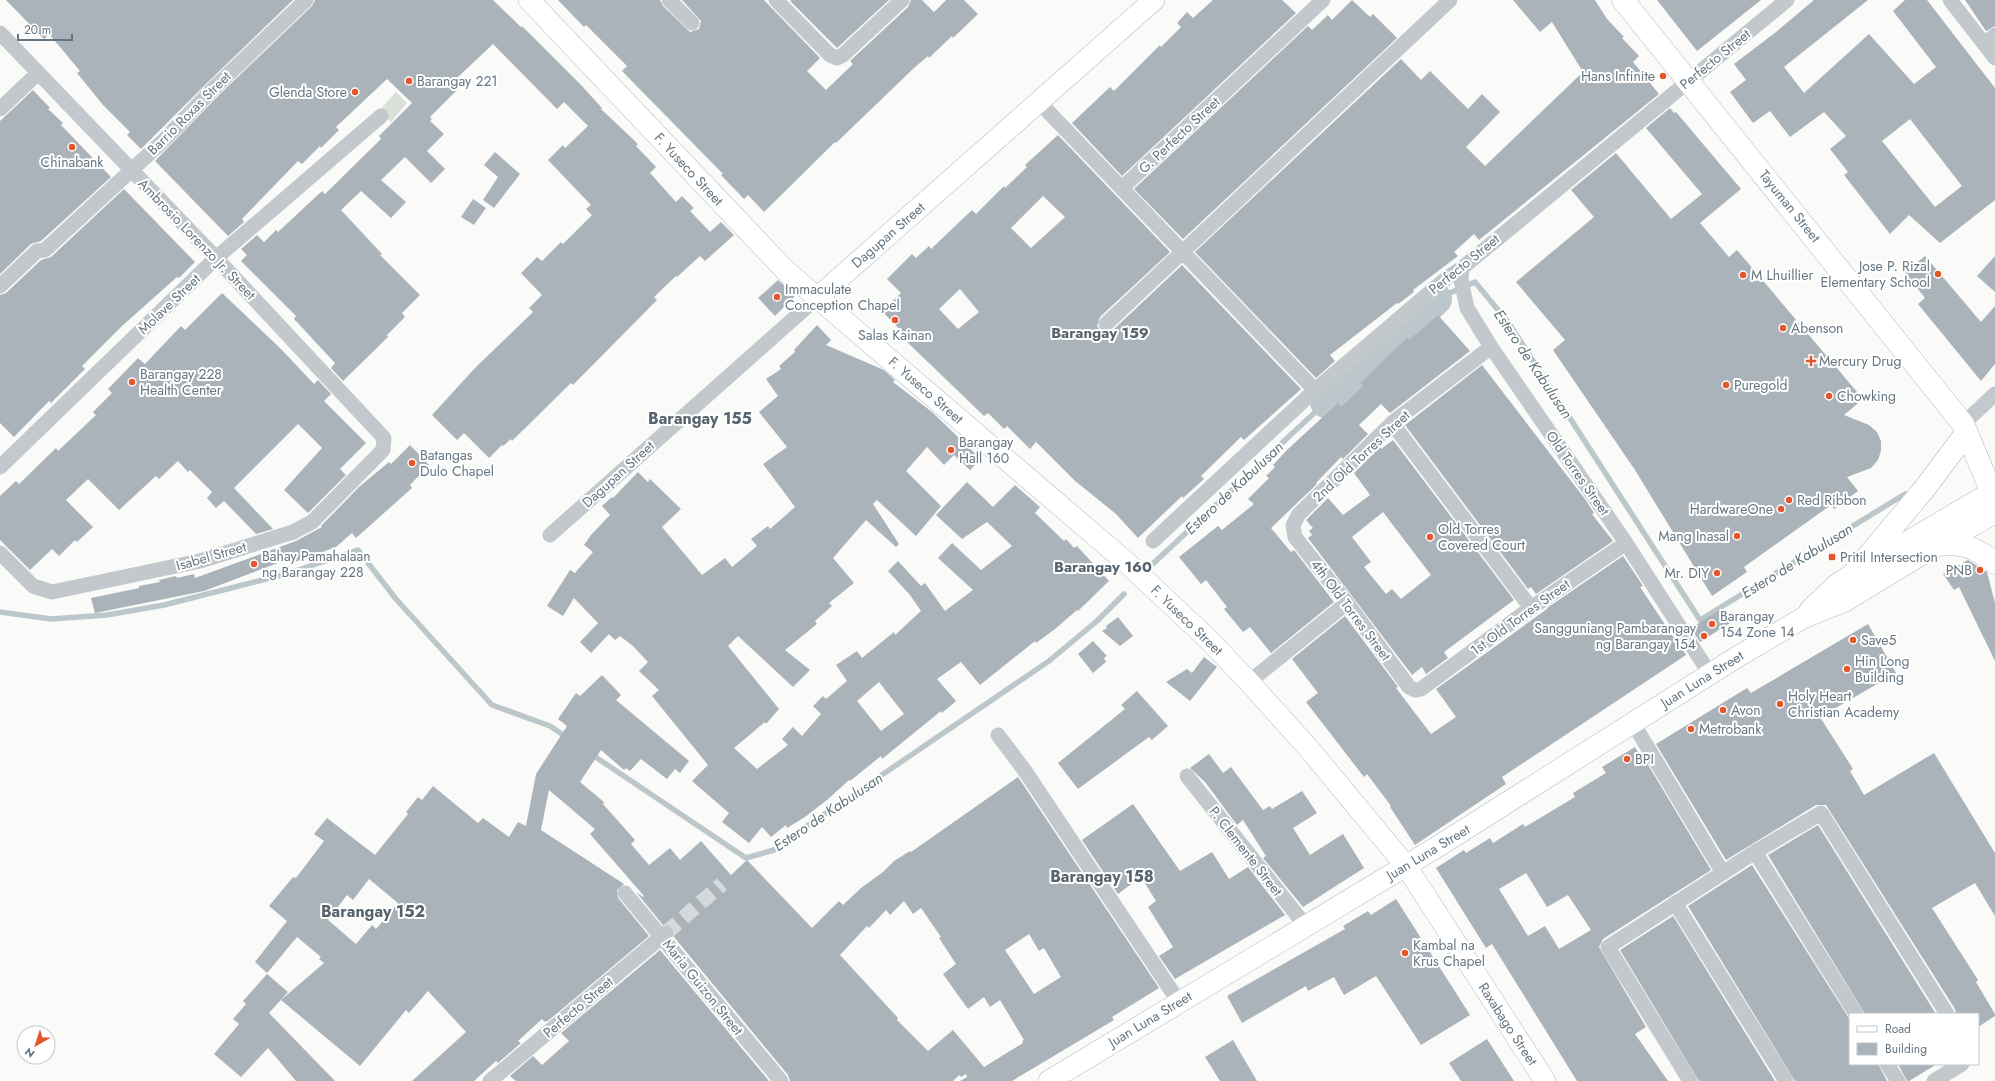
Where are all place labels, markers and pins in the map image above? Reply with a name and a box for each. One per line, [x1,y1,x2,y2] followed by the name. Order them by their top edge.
[1581,66,1655,86] place label: Hans Infinite
[417,71,498,91] place label: Barangay 221
[1658,71,1668,81] marker: Hans Infinite
[404,76,414,86] marker: Barangay 221
[269,82,347,102] place label: Glenda Store
[350,87,360,97] marker: Glenda Store
[67,142,77,152] marker: Chinabank
[41,152,104,172] place label: Chinabank
[1820,256,1930,292] place label: Jose P. Rizal Elementary School
[1751,265,1813,285] place label: M Lhuillier
[1933,269,1943,279] marker: Jose P. Rizal Elementary School
[1738,270,1748,280] marker: M Lhuillier
[785,279,900,315] place label: Immaculate Conception Chapel
[772,292,782,302] marker: Immaculate Conception Chapel
[890,315,900,325] marker: Salas Kainan
[1791,318,1843,338] place label: Abenson
[1778,323,1788,333] marker: Abenson
[858,325,932,345] place label: Salas Kainan
[1819,351,1901,371] place label: Mercury Drug
[1806,356,1816,366] marker: Mercury Drug
[140,364,222,400] place label: Barangay 228 Health Center
[1734,375,1787,395] place label: Puregold
[127,377,137,387] marker: Barangay 228 Health Center
[1721,380,1731,390] marker: Puregold
[1837,386,1896,406] place label: Chowking
[1824,391,1834,401] marker: Chowking
[959,432,1014,468] place label: Barangay Hall 160
[420,445,494,481] place label: Batangas Dulo Chapel
[946,445,956,455] marker: Barangay Hall 160
[407,458,417,468] marker: Batangas Dulo Chapel
[1797,490,1867,510] place label: Red Ribbon
[1784,495,1794,505] marker: Red Ribbon
[1690,499,1773,519] place label: HardwareOne
[1776,504,1786,514] marker: HardwareOne
[1438,519,1526,555] place label: Old Torres Covered Court
[1658,526,1729,546] place label: Mang Inasal
[1732,531,1742,541] marker: Mang Inasal
[1425,532,1435,542] marker: Old Torres Covered Court
[262,546,371,582] place label: Bahay Pamahalaan ng Barangay 228
[1840,547,1938,567] place label: Pritil Intersection
[1827,552,1837,562] marker: Pritil Intersection
[249,559,259,569] marker: Bahay Pamahalaan ng Barangay 228
[1946,560,1972,580] place label: PNB
[1664,563,1709,583] place label: Mr. DIY
[1975,565,1985,575] marker: PNB
[1712,568,1722,578] marker: Mr. DIY
[1720,606,1795,642] place label: Barangay 154 Zone 14
[1534,618,1697,654] place label: Sangguniang Pambarangay ng Barangay 154
[1707,619,1717,629] marker: Barangay 154 Zone 14
[1861,630,1896,650] place label: Save5
[1699,631,1709,641] marker: Sangguniang Pambarangay ng Barangay 154
[1848,635,1858,645] marker: Save5
[1855,651,1909,687] place label: Hin Long Building
[1842,664,1852,674] marker: Hin Long Building
[1788,686,1900,722] place label: Holy Heart Christian Academy
[1775,699,1785,709] marker: Holy Heart Christian Academy
[1731,700,1760,720] place label: Avon
[1718,705,1728,715] marker: Avon
[1699,719,1762,739] place label: Metrobank
[1686,724,1696,734] marker: Metrobank
[1635,749,1654,769] place label: BPI
[1622,754,1632,764] marker: BPI
[1413,935,1485,971] place label: Kambal na Krus Chapel
[1400,948,1410,958] marker: Kambal na Krus Chapel

